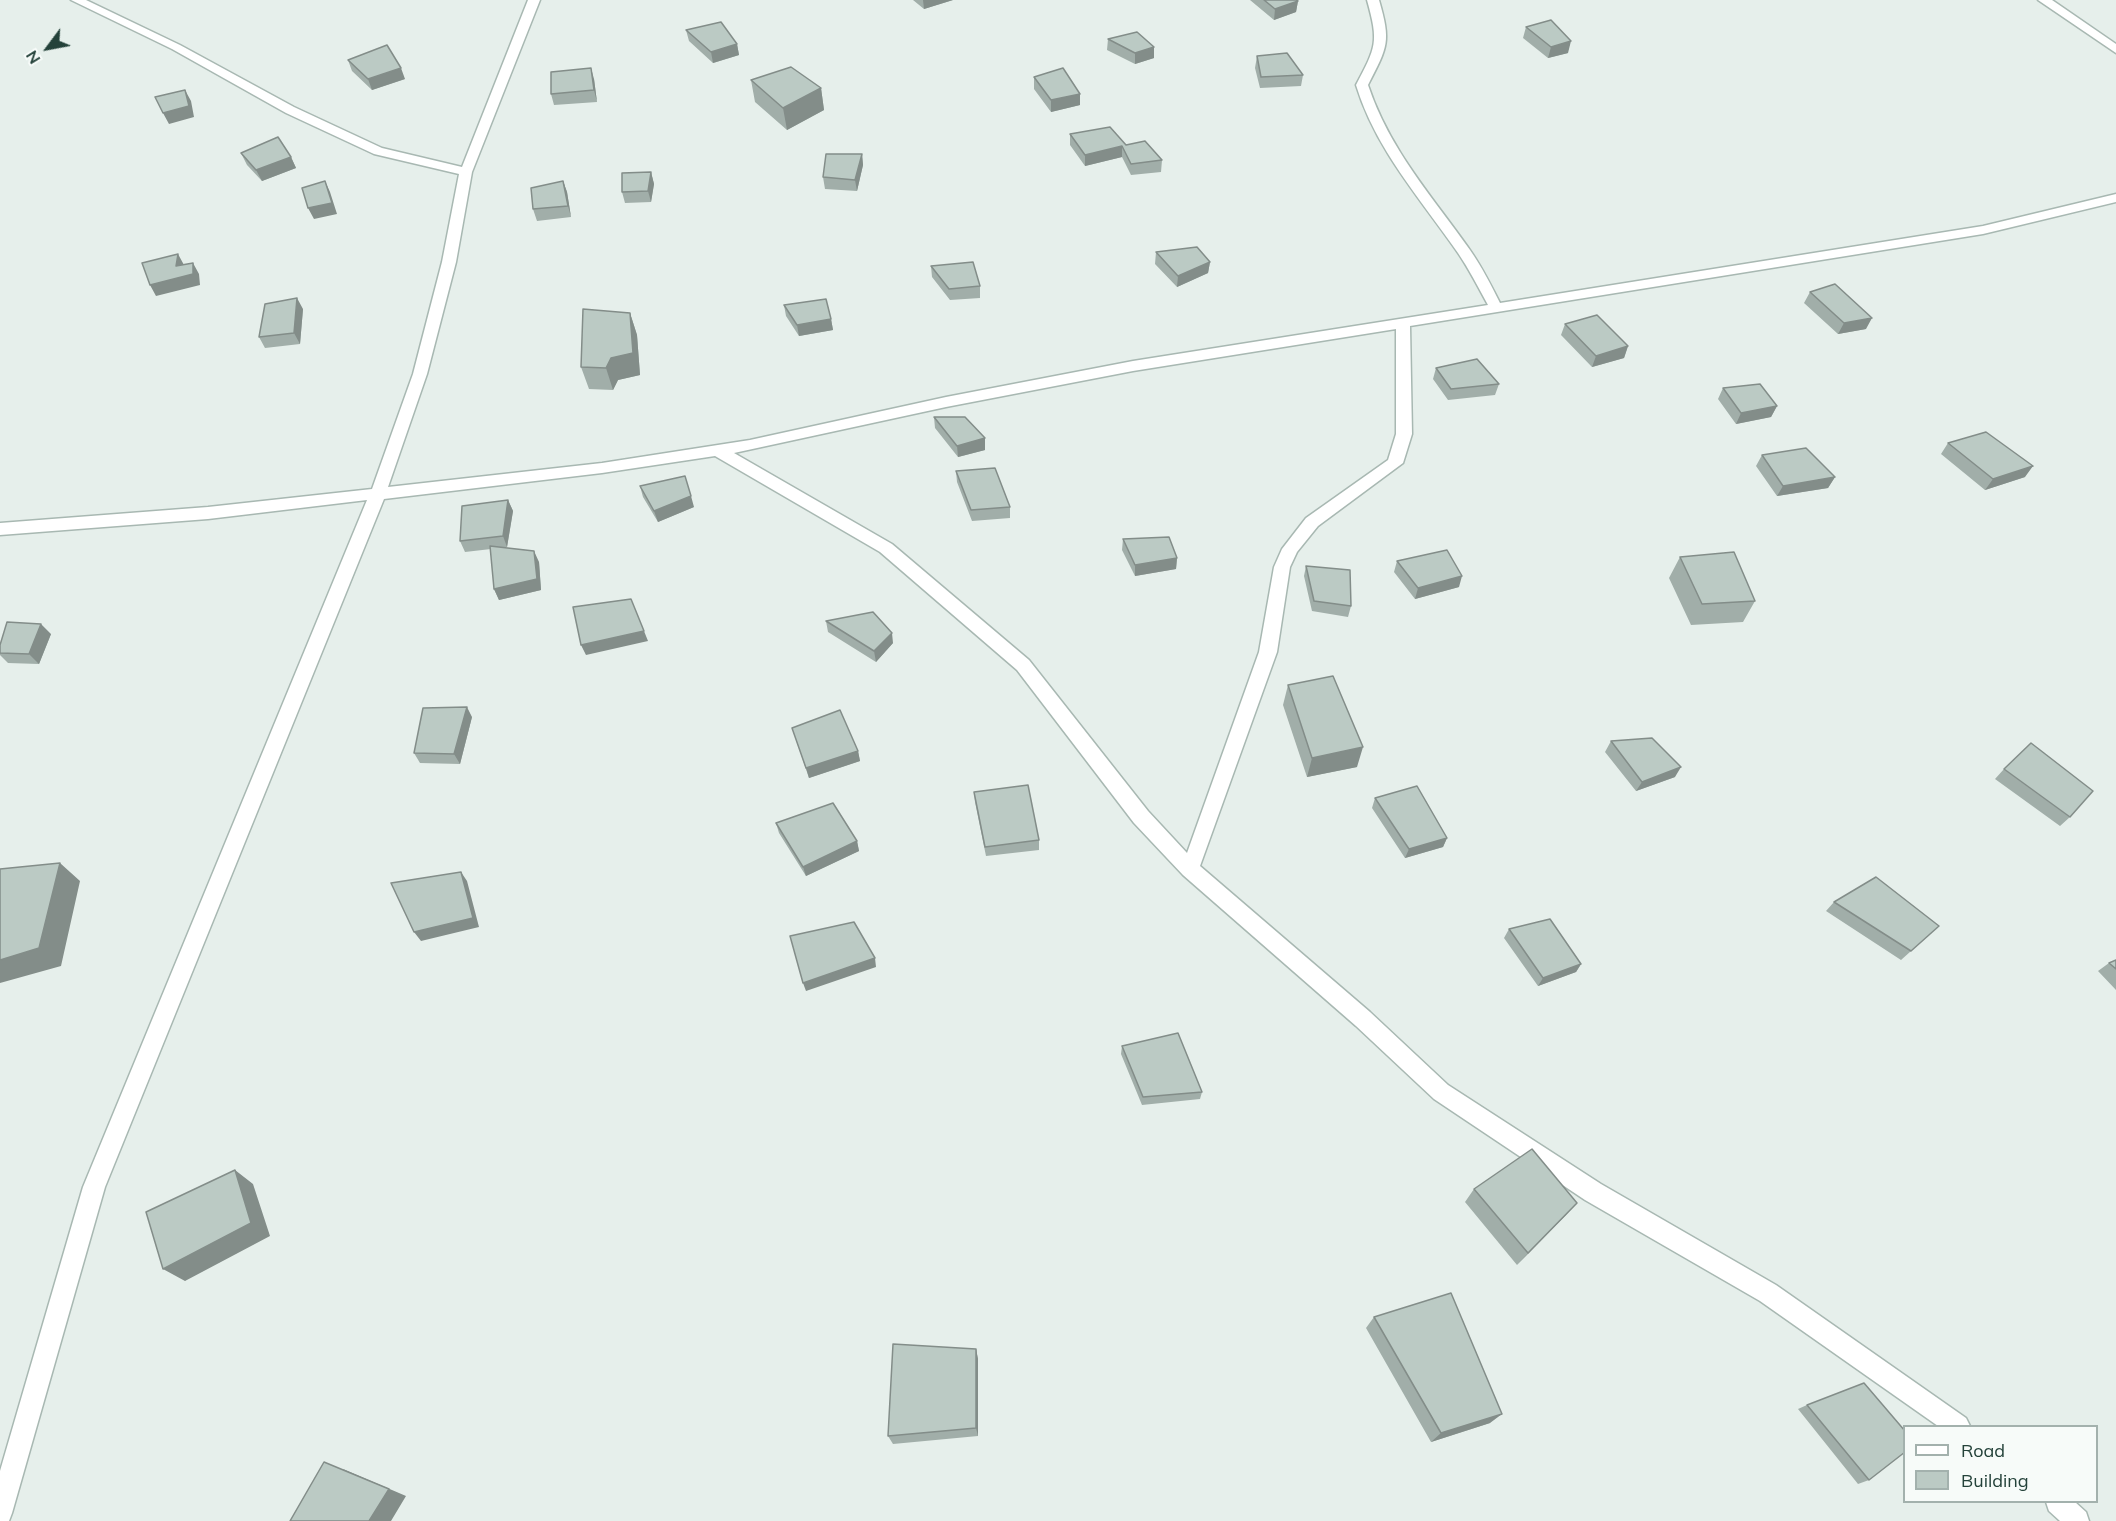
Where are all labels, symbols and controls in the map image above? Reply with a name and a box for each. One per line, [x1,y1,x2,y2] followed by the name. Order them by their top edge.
[18,18,78,78] north arrow
[21,47,44,68] text: N
[1903,1425,2098,1503] legend
[1961,1439,2005,1462] text: Road
[1961,1469,2029,1492] text: Building

